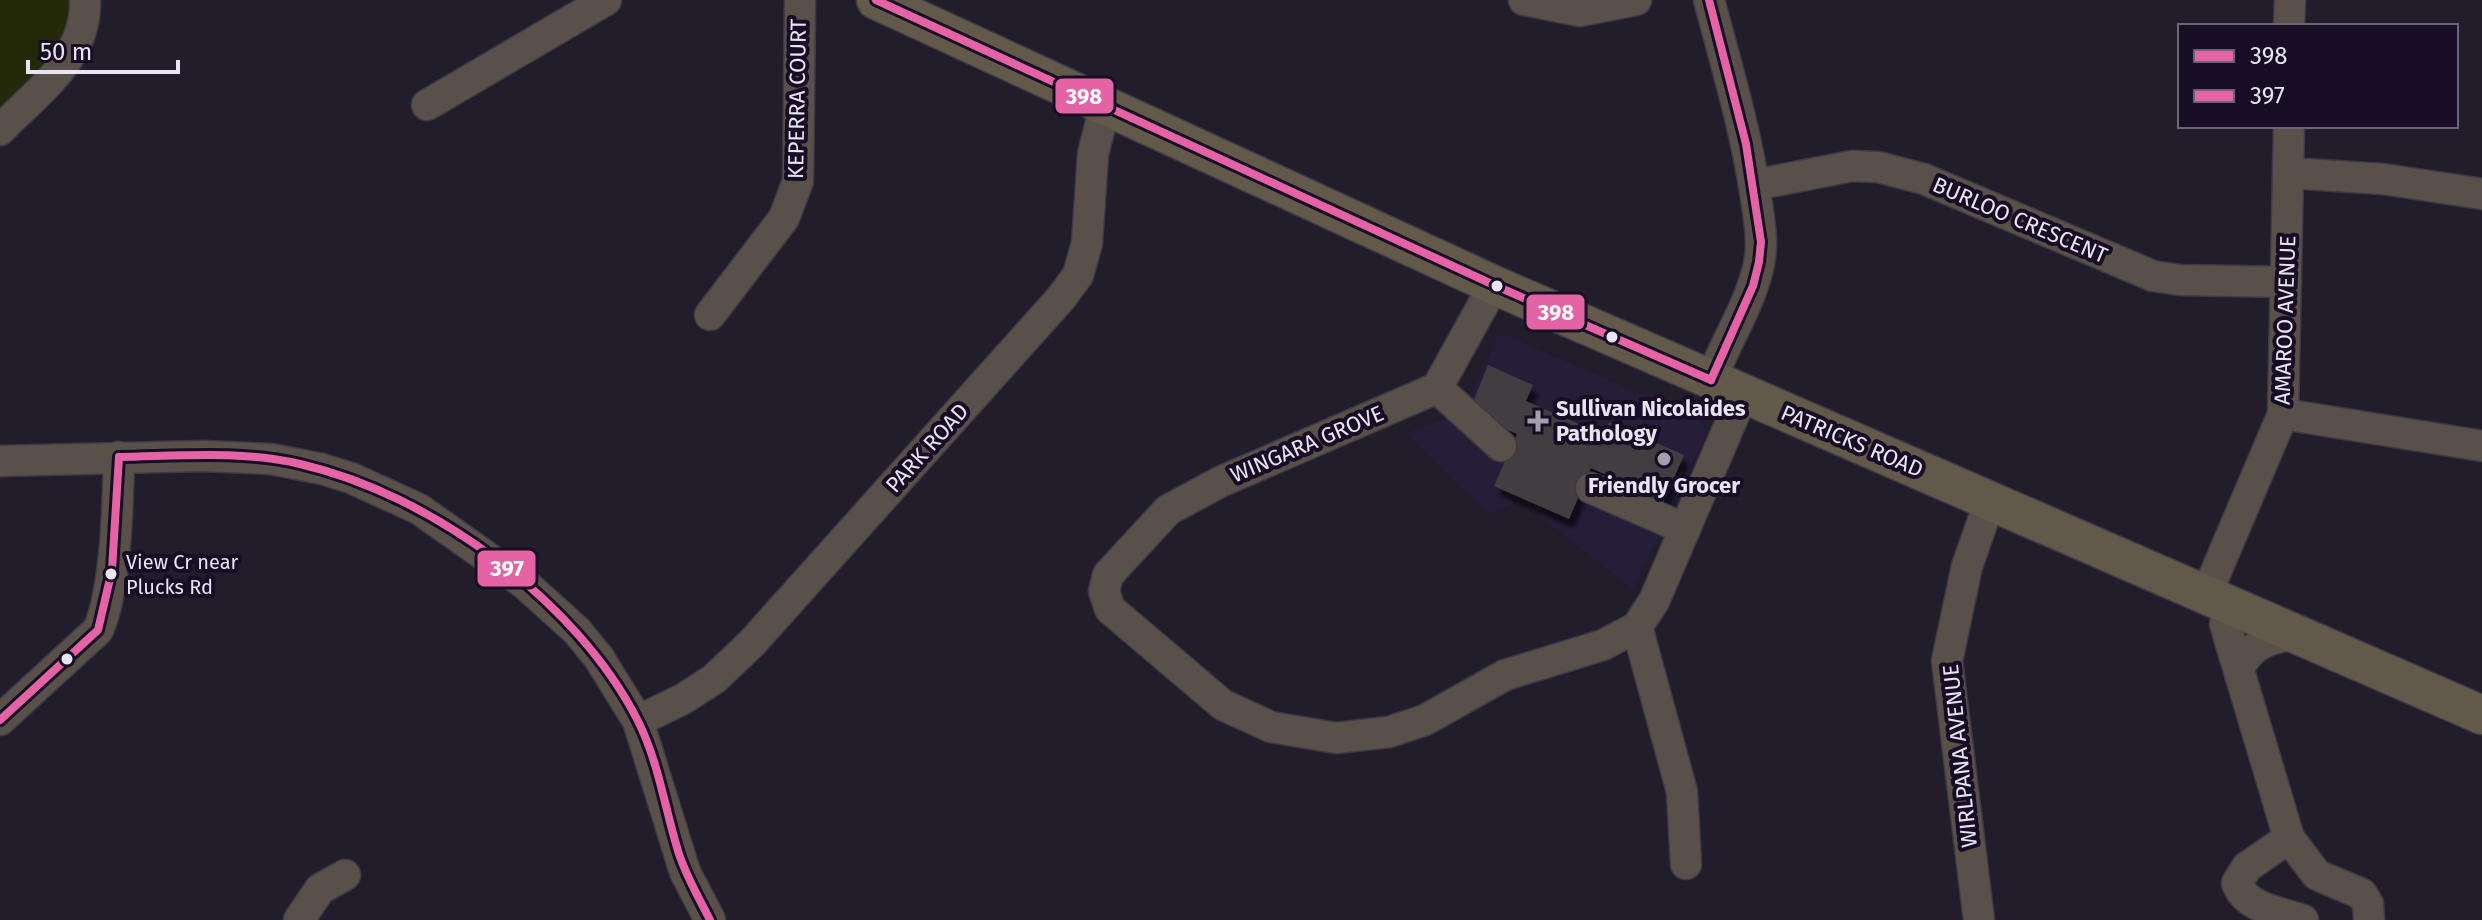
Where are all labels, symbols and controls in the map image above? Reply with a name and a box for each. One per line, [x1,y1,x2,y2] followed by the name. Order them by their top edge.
[782,18,812,179] street label: KEPERRA COURT
[28,24,178,74] scale bar
[2178,24,2458,128] legend
[40,38,92,66] text: 50 m
[2250,42,2288,70] text: 398
[1054,77,1115,115] line badge: 398
[2250,82,2285,110] text: 397
[1065,83,1102,110] text: 398
[1929,171,2112,269] street label: BURLOO CRESCENT
[2269,235,2301,405] street label: AMAROO AVENUE
[1489,278,1505,294] unlabelled marker
[1525,293,1586,331] line badge: 398
[1537,299,1574,326] text: 398
[1604,329,1620,345] unlabelled marker
[1556,395,1746,447] place label: Sullivan Nicolaides Pathology
[880,398,974,498] street label: PARK ROAD
[1777,399,1927,483] street label: PATRICKS ROAD
[1226,400,1388,488] street label: WINGARA GROVE
[1527,410,1549,432] marker: Sullivan Nicolaides Pathology
[1655,450,1673,468] marker: Friendly Grocer
[1588,472,1740,499] place label: Friendly Grocer
[476,549,537,588] line badge: 397
[126,550,239,599] place label: View Cr near Plucks Rd
[489,555,524,582] text: 397
[103,566,119,582] marker: View Cr near Plucks Rd
[59,651,75,667] unlabelled marker
[1937,663,1983,849] street label: WIRLPANA AVENUE

